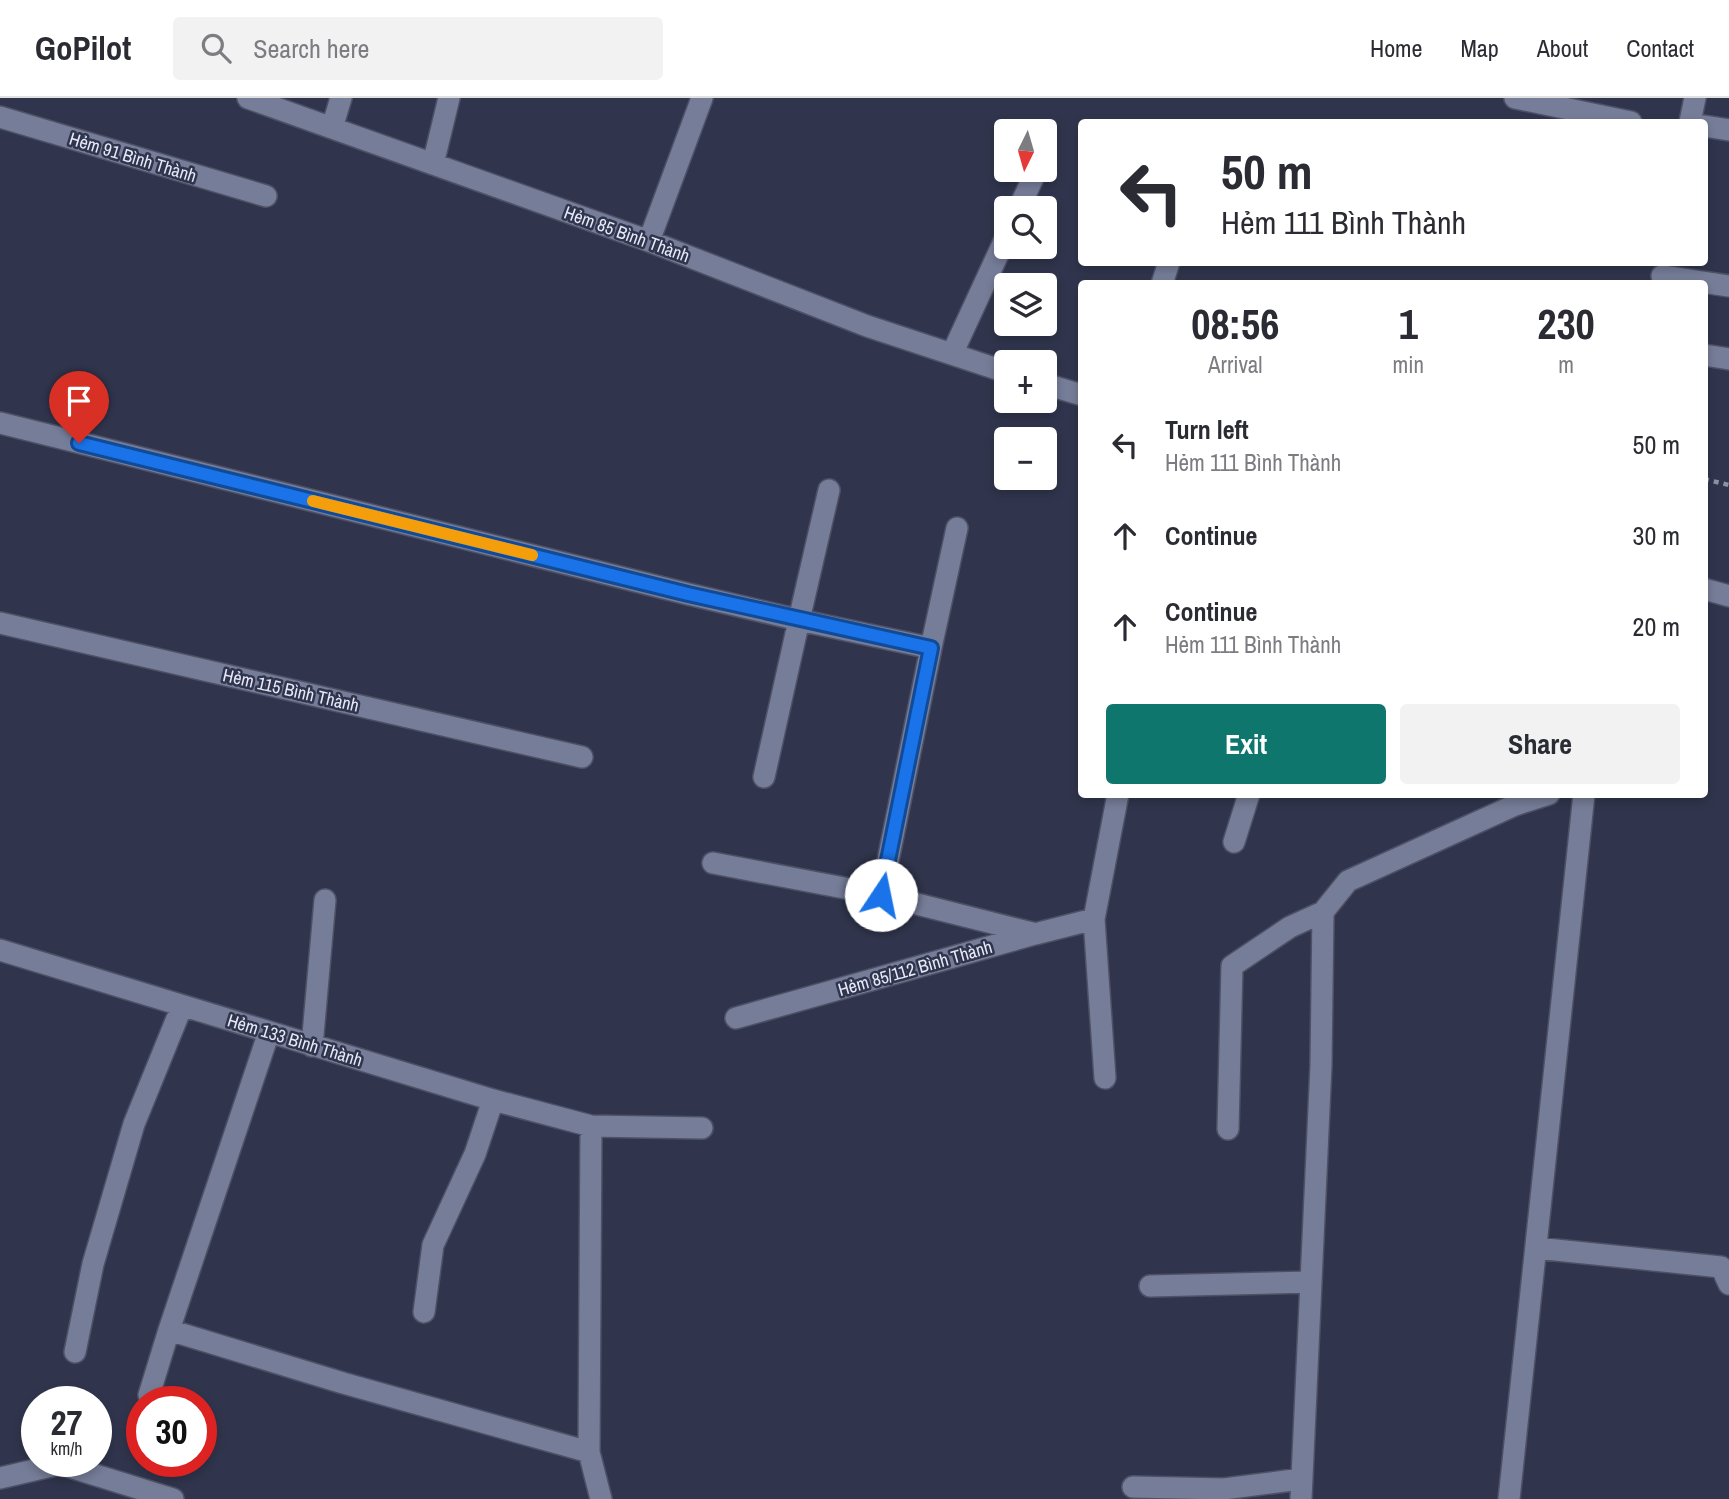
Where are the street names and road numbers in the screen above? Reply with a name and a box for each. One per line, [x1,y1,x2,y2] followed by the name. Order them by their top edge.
[66,126,200,188] street label: Hẻm 91 Bình Thành
[561,200,693,268] street label: Hẻm 85 Bình Thành
[220,662,362,718] street label: Hẻm 115 Bình Thành
[835,934,995,1002] street label: Hẻm 85/112 Bình Thành
[224,1008,366,1072] street label: Hẻm 133 Bình Thành

